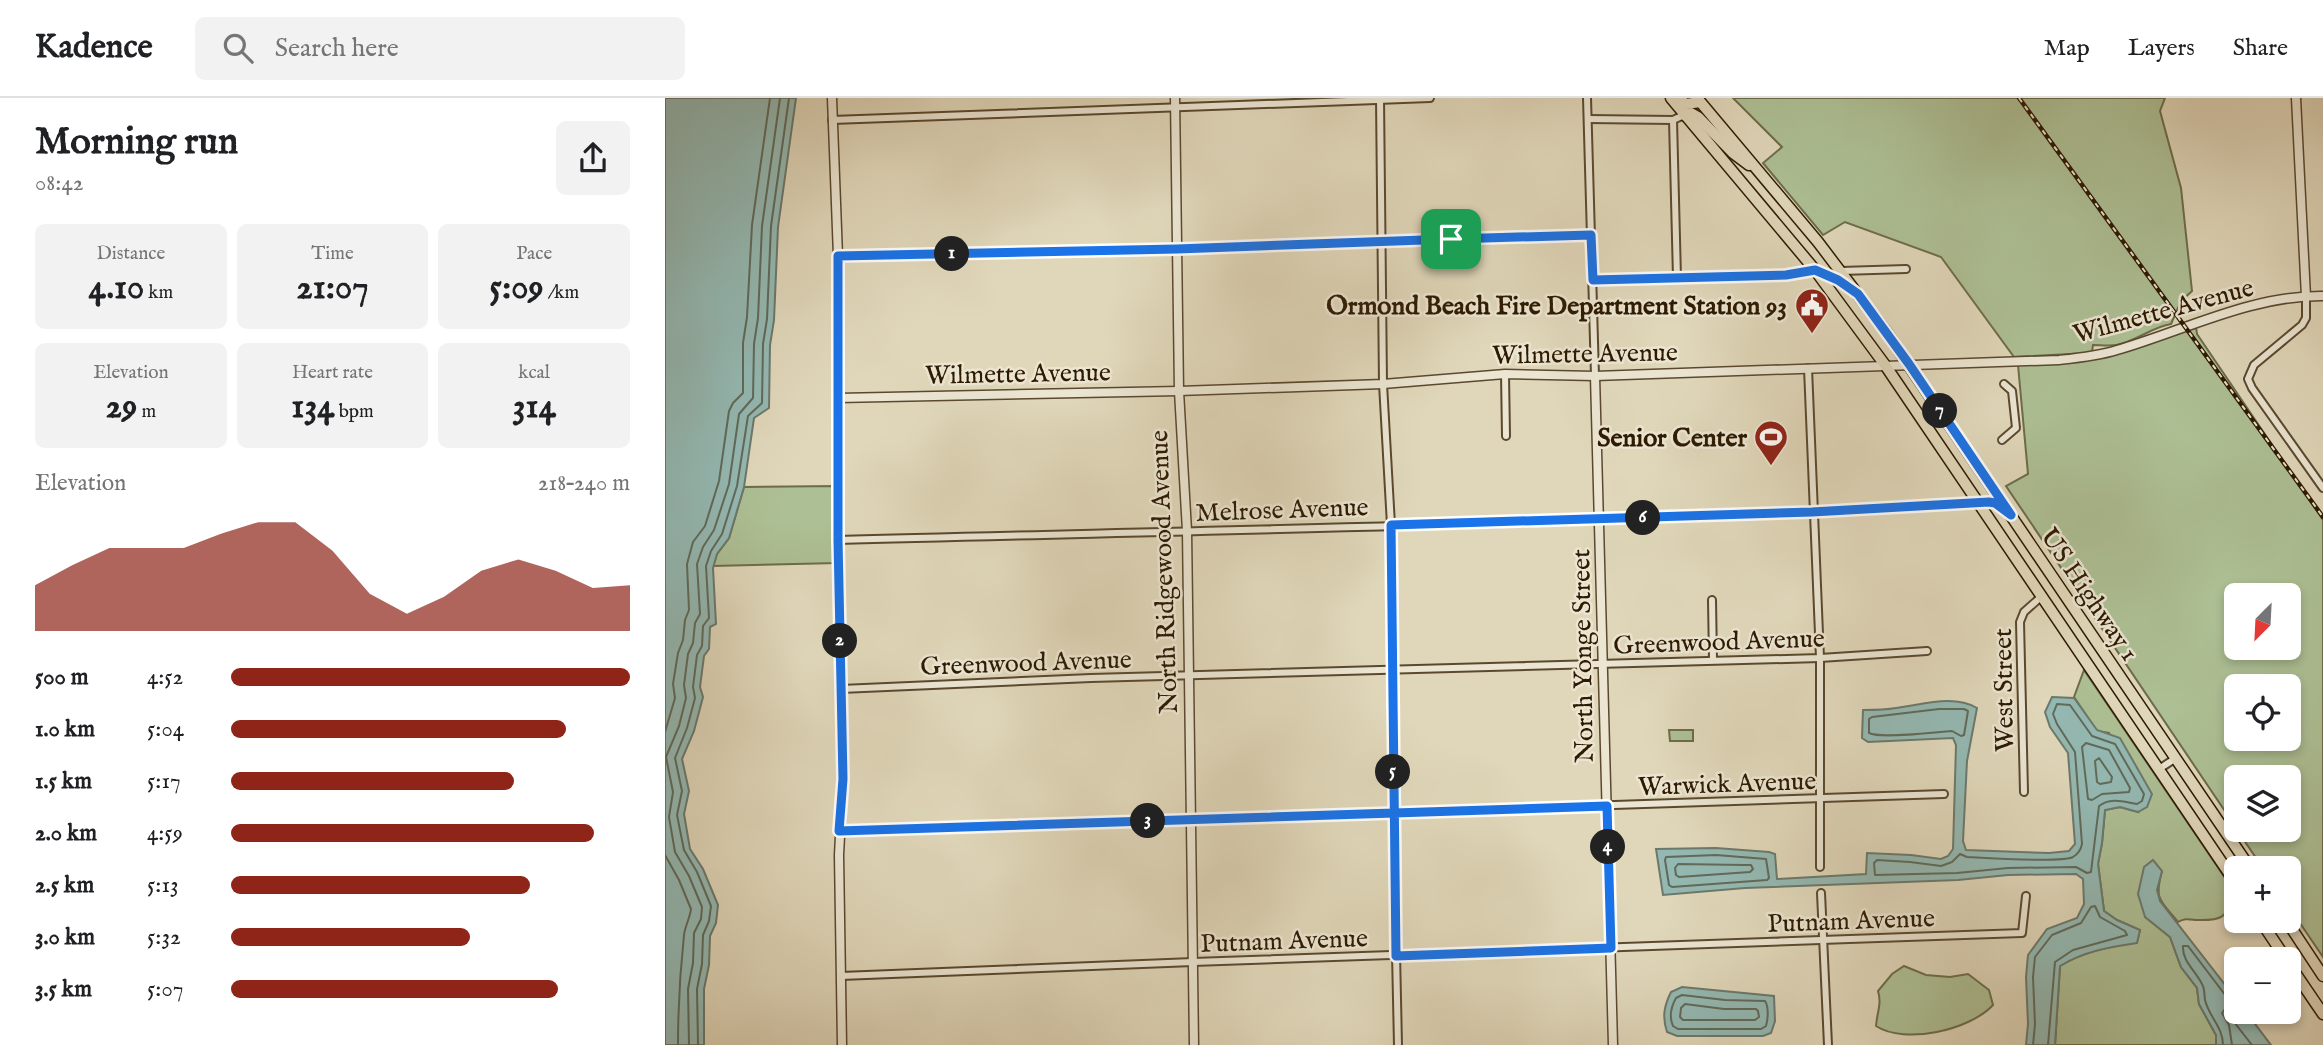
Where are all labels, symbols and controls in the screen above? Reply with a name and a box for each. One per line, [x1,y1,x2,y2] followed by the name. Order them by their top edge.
[195,17,685,80] search box
[35,27,153,69] text: Kadence
[219,29,257,67] icon: search
[275,32,399,65] text: Search here
[2044,33,2090,64] text: Map
[2128,33,2195,64] text: Layers
[2233,33,2288,64] text: Share
[35,119,238,167] text: Morning run
[556,121,630,195] button: share
[35,169,83,198] text: 08:42
[1421,209,1481,269] pin
[1432,220,1470,258] icon: arrive
[935,236,969,272] pin: 1
[948,241,955,265] text: 1
[96,242,165,266] text: Distance
[311,242,354,266] text: Time
[516,242,552,266] text: Pace
[89,266,144,311] text: 4.10
[296,266,369,311] text: 21:07
[489,266,544,311] text: 5:09
[2069,271,2257,351] street label: Wilmette Avenue
[144,281,173,305] text: km
[544,281,579,305] text: /km
[1793,286,1831,335] public building icon: Ormond Beach Fire Department Station 93
[1326,290,1787,323] place label: Ormond Beach Fire Department Station 93
[1492,336,1678,373] street label: Wilmette Avenue
[925,356,1111,393] street label: Wilmette Avenue
[93,361,169,385] text: Elevation
[292,361,373,385] text: Heart rate
[518,361,550,385] text: kcal
[106,385,137,430] text: 29
[291,385,335,430] text: 134
[513,385,556,430] text: 314
[1923,394,1957,428] pin: 7
[1935,398,1944,422] text: 7
[137,400,156,424] text: m
[335,400,374,424] text: bpm
[1752,418,1790,467] sports icon: Senior Center
[1597,422,1747,455] place label: Senior Center
[1143,429,1186,714] street label: North Ridgewood Avenue
[35,469,126,498] text: Elevation
[538,469,630,498] text: 218–240 m
[1195,491,1369,530] street label: Melrose Avenue
[1625,500,1661,536] pin: 6
[1638,505,1647,529] text: 6
[2032,522,2145,668] street label: US Highway 1
[1565,549,1602,763] street label: North Yonge Street
[2224,583,2301,660] north arrow
[2224,583,2301,1024] map controls
[1613,622,1825,663] street label: Greenwood Avenue
[823,624,857,658] pin: 2
[835,628,844,652] text: 2
[1987,628,2022,752] street label: West Street
[920,643,1132,684] street label: Greenwood Avenue
[35,663,89,692] text: 500 m
[147,663,183,692] text: 4:52
[2224,674,2301,751] button: locate
[35,715,95,744] text: 1.0 km
[147,715,184,744] text: 5:04
[1375,754,1411,790] pin: 5
[1389,759,1396,783] text: 5
[1637,765,1817,804] street label: Warwick Avenue
[2224,765,2301,842] button: layers
[35,767,92,796] text: 1.5 km
[147,767,181,796] text: 5:17
[1131,804,1165,838] pin: 3
[1144,808,1151,832] text: 3
[35,819,97,848] text: 2.0 km
[147,819,183,848] text: 4:59
[1591,830,1625,864] pin: 4
[1603,834,1612,858] text: 4
[2224,856,2301,933] button: +
[35,871,94,900] text: 2.5 km
[147,871,179,900] text: 5:13
[1767,902,1936,941] street label: Putnam Avenue
[1200,922,1369,961] street label: Putnam Avenue
[35,923,95,952] text: 3.0 km
[147,923,181,952] text: 5:32
[2224,947,2301,1024] button: −
[35,975,92,1004] text: 3.5 km
[147,975,183,1004] text: 5:07

